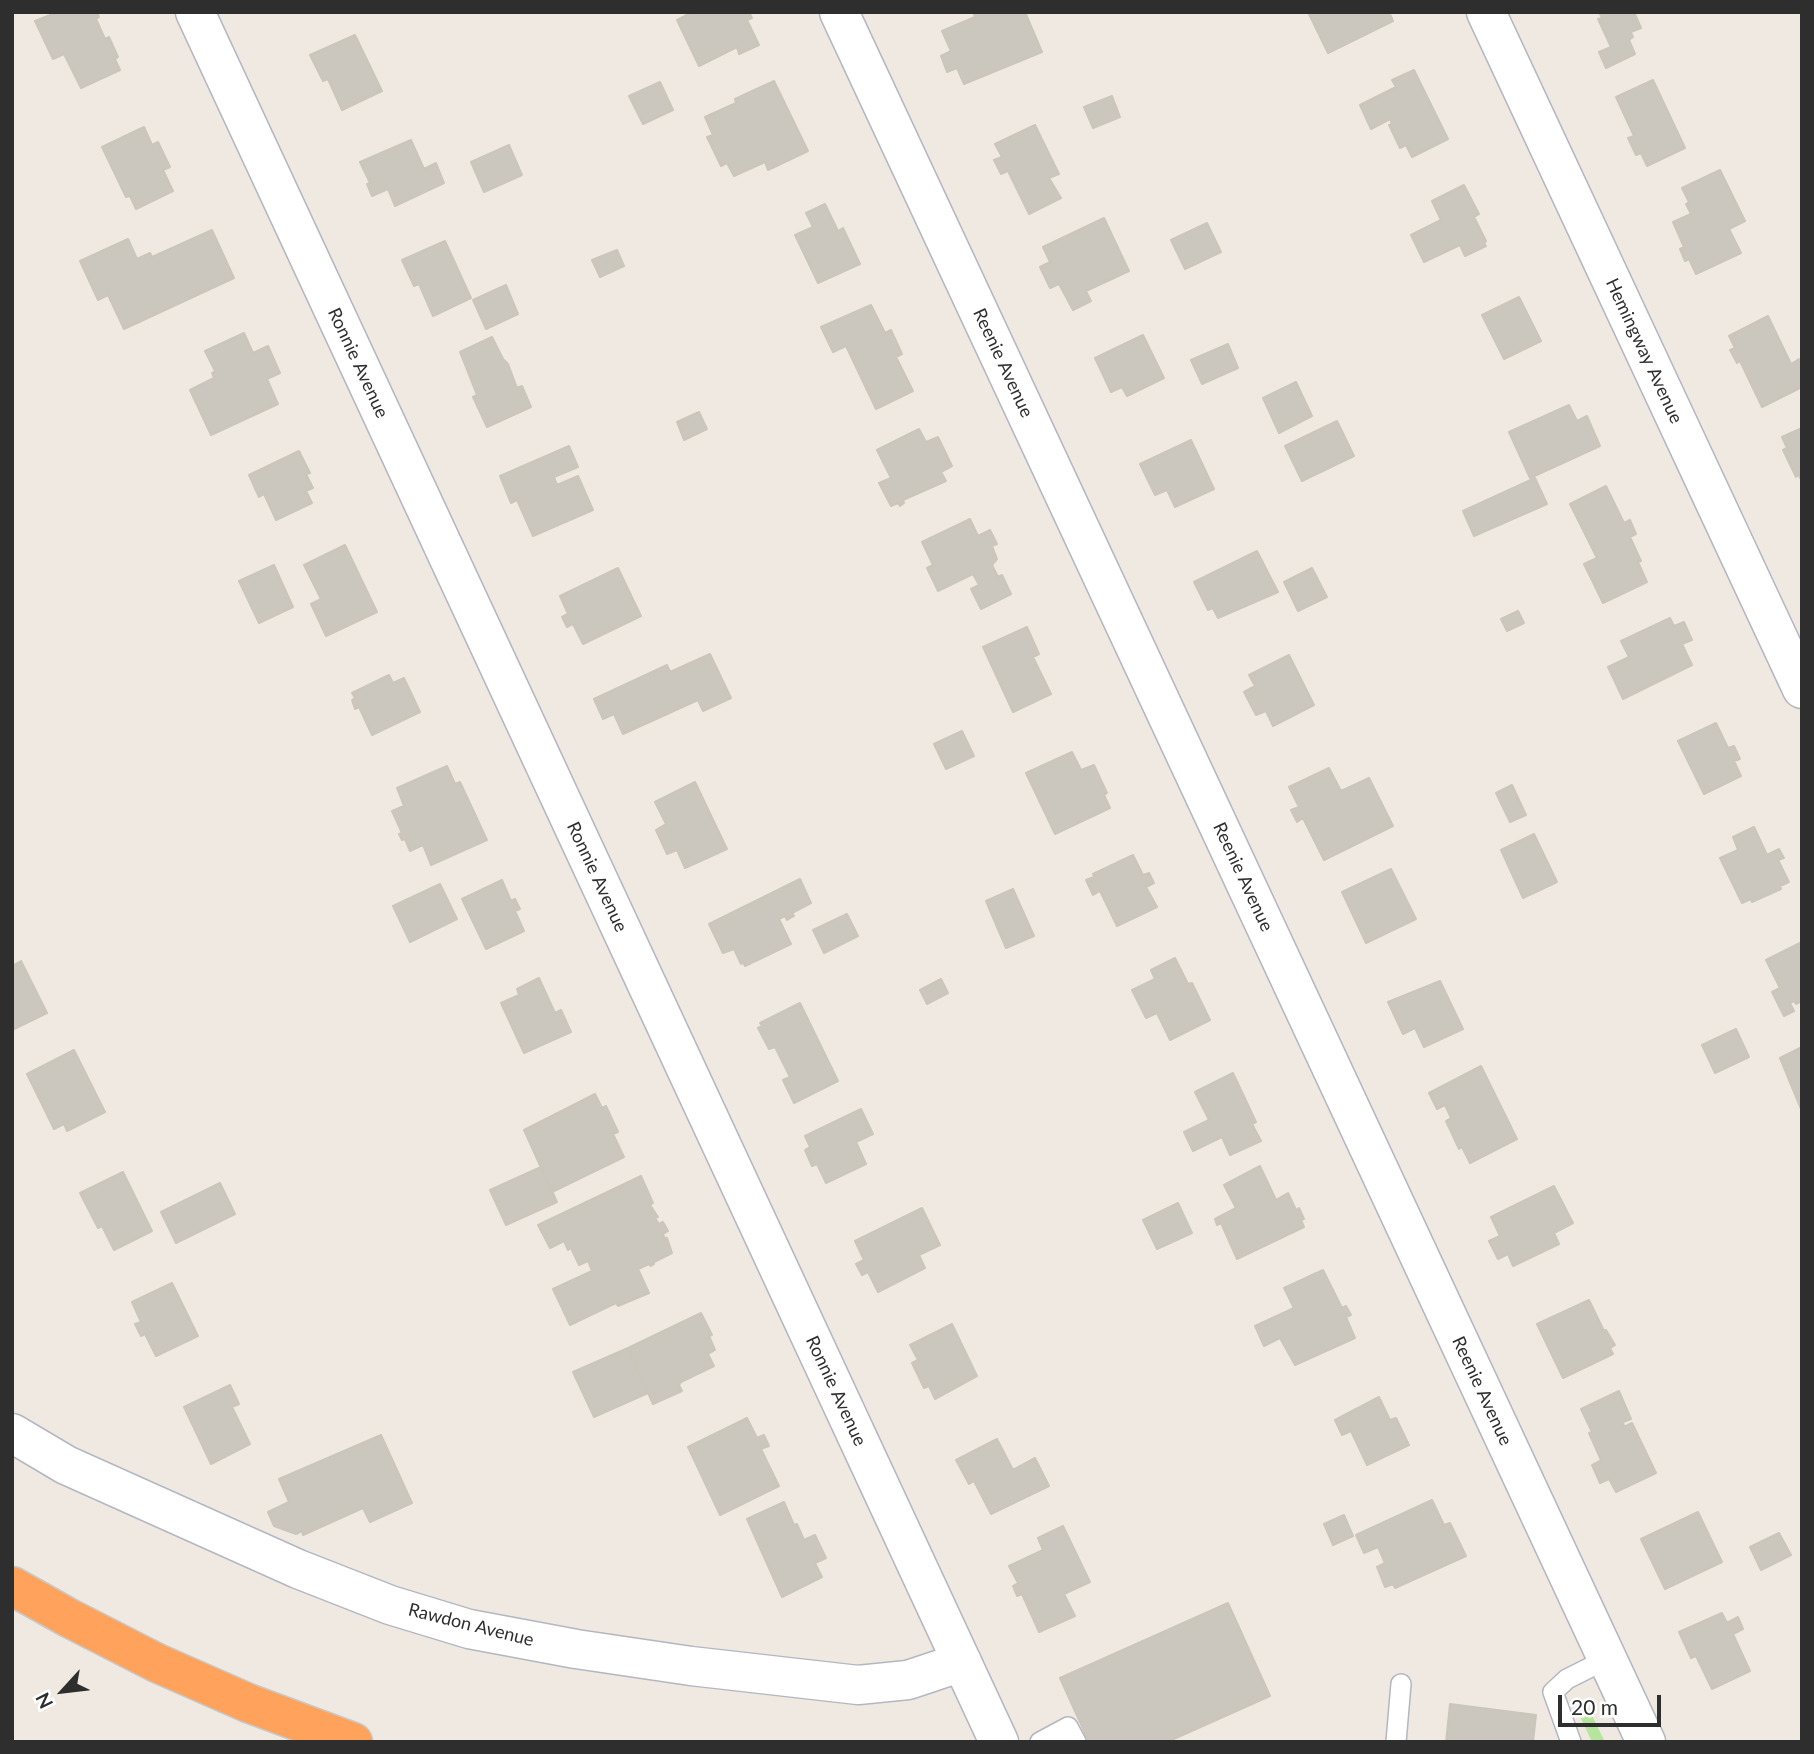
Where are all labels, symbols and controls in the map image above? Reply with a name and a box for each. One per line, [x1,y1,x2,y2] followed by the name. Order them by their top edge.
[1601,275,1687,427] street label: Hemingway Avenue
[323,305,393,421] street label: Ronnie Avenue
[968,305,1038,421] street label: Reenie Avenue
[562,819,632,935] street label: Ronnie Avenue
[1208,819,1278,935] street label: Reenie Avenue
[801,1333,871,1449] street label: Ronnie Avenue
[1447,1333,1517,1449] street label: Reenie Avenue
[406,1599,536,1651] street label: Rawdon Avenue
[28,1656,98,1726] north arrow
[1562,1680,1665,1724] scale bar
[30,1689,57,1713] text: N
[1571,1694,1618,1719] text: 20 m

